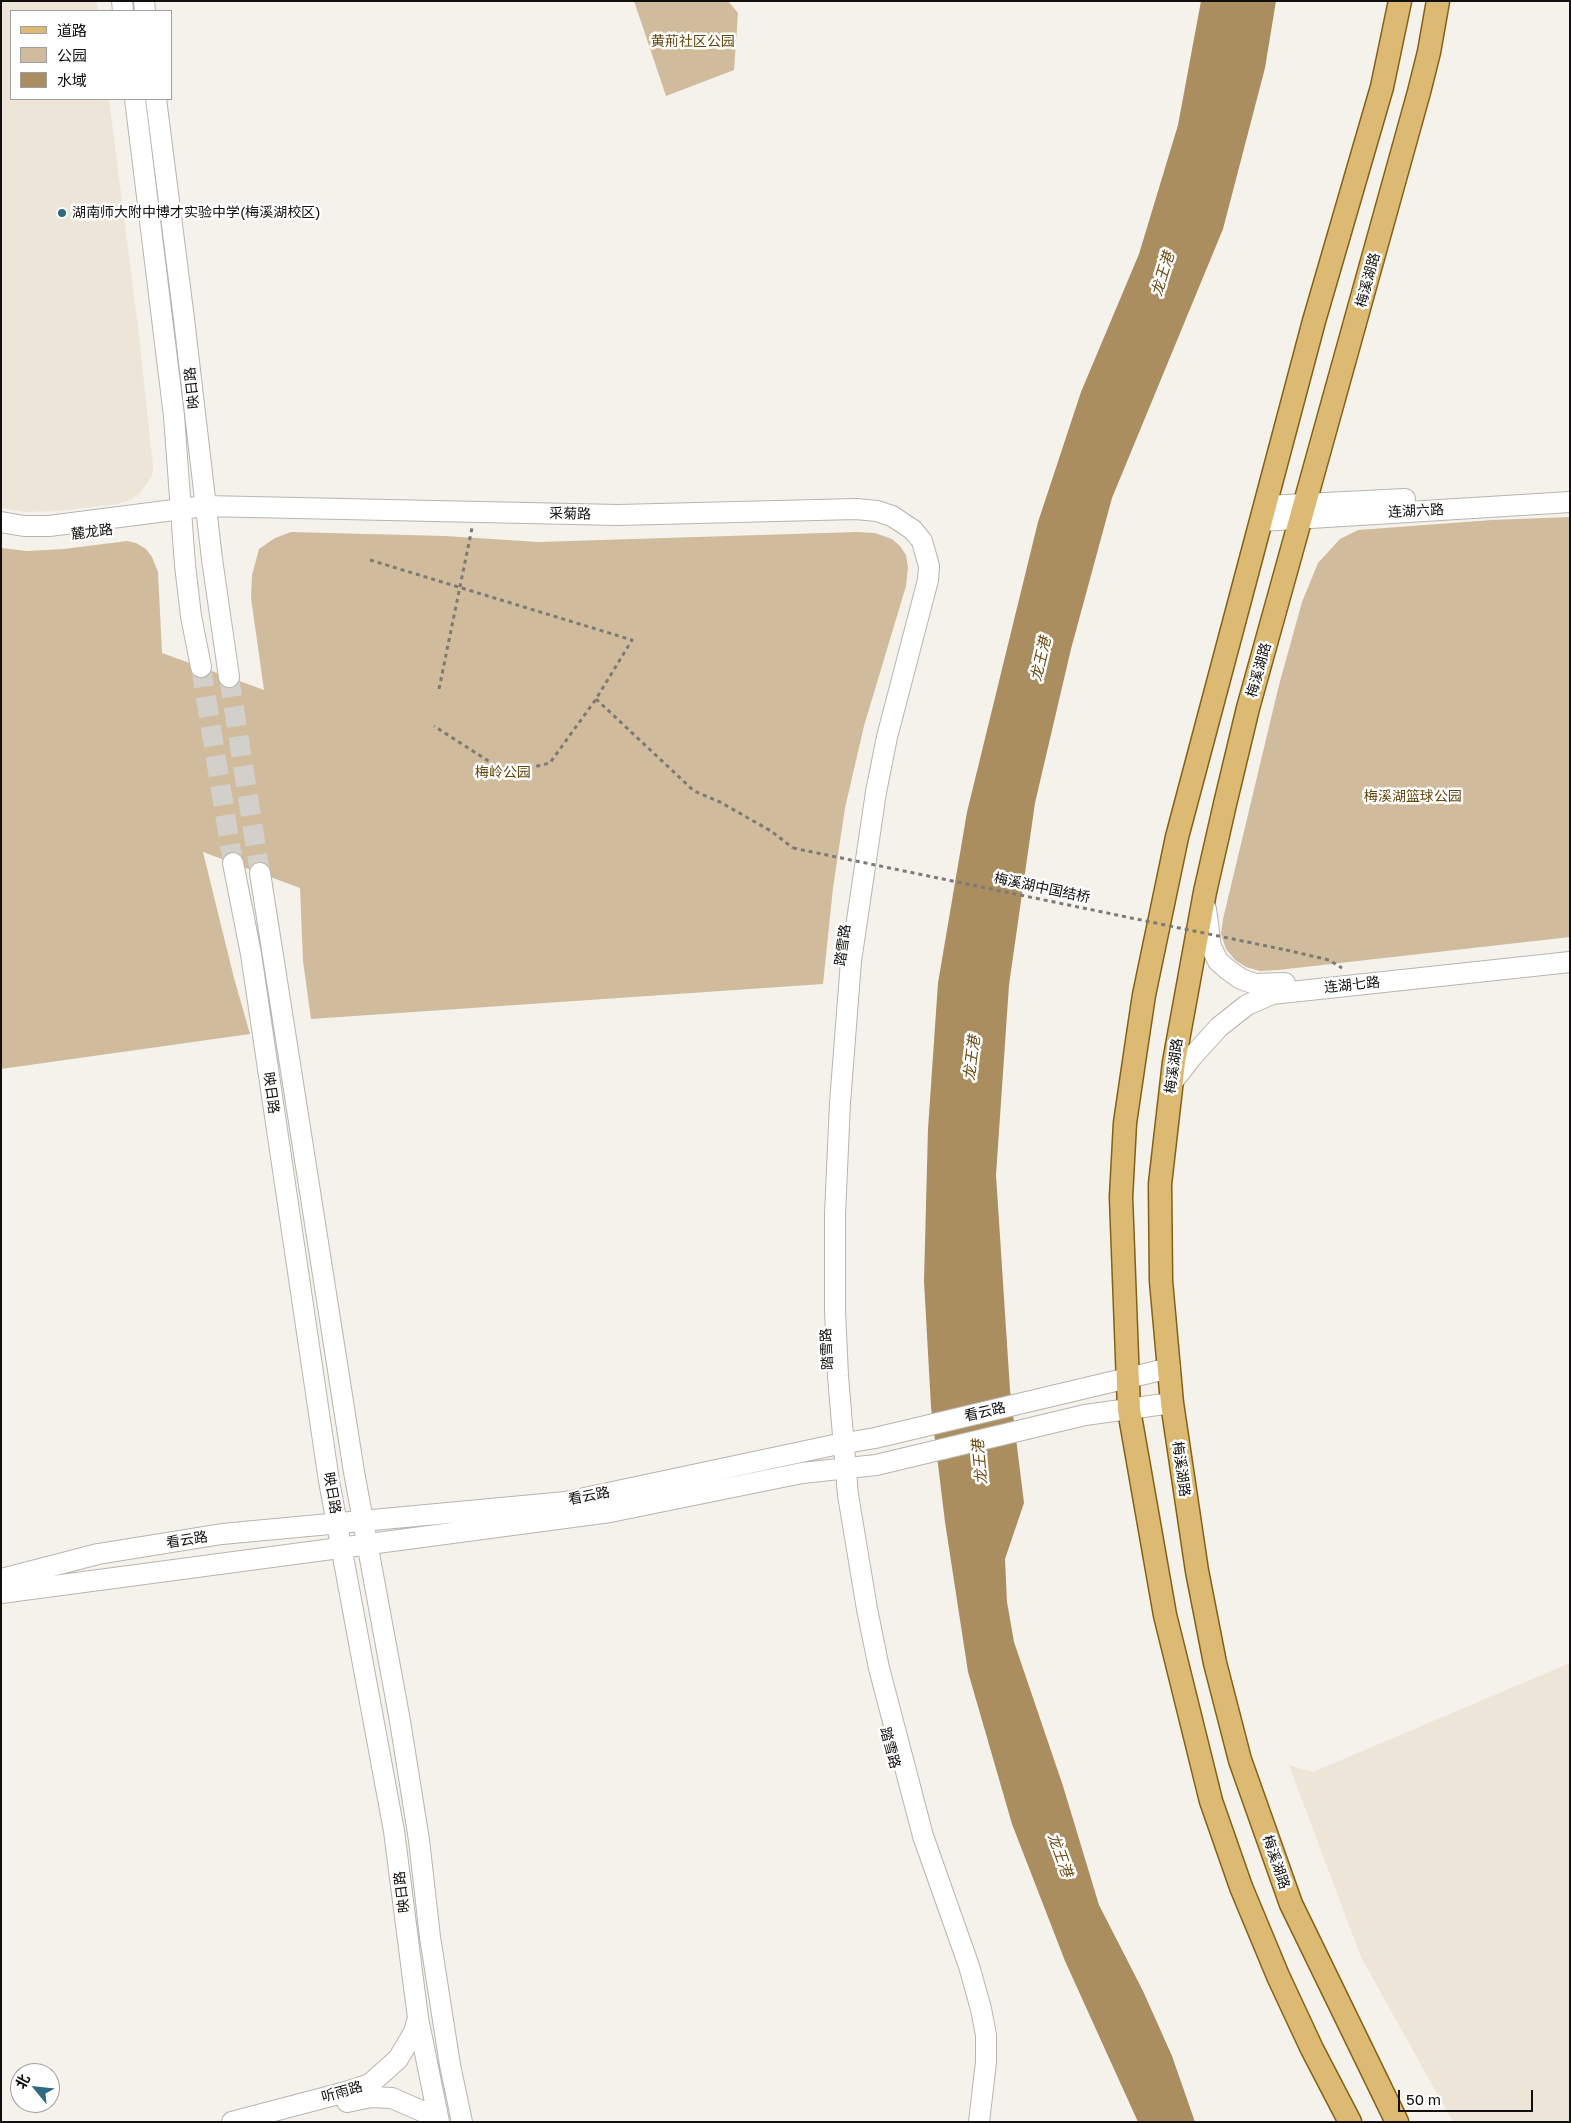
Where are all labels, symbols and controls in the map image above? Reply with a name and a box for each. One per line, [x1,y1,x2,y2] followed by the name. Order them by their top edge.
[10,10,172,100] legend
[57,21,87,39] text: 道路
[651,34,735,50] park label: 黄荊社区公园
[57,46,87,64] text: 公园
[57,71,87,89] text: 水域
[72,205,321,221] place label: 湖南师大附中博才实验中学(梅溪湖校区)
[56,207,68,219] marker: 湖南师大附中博才实验中学(梅溪湖校区)
[1148,250,1178,298] water label: 龙王港
[1353,251,1383,309] street label: 梅溪湖路
[181,366,203,410] street label: 映日路
[1388,501,1444,521] street label: 连湖六路
[549,505,591,523] street label: 采菊路
[70,521,114,543] street label: 麓龙路
[1027,635,1055,683] water label: 龙王港
[1243,641,1275,699] street label: 梅溪湖路
[475,765,531,781] park label: 梅岭公园
[1364,789,1462,805] park label: 梅溪湖篮球公园
[992,870,1092,906] street label: 梅溪湖中国结桥
[832,923,854,967] street label: 踏雪路
[1323,974,1381,996] street label: 连湖七路
[960,1035,984,1081] water label: 龙王港
[1162,1037,1186,1095] street label: 梅溪湖路
[260,1071,282,1115] street label: 映日路
[818,1328,836,1370] street label: 踏雪路
[963,1399,1007,1425] street label: 看云路
[969,1439,991,1485] water label: 龙王港
[1169,1440,1193,1498] street label: 梅溪湖路
[320,1471,344,1515] street label: 映日路
[567,1484,611,1508] street label: 看云路
[165,1528,209,1552] street label: 看云路
[876,1726,904,1770] street label: 踏雪路
[1044,1831,1076,1879] water label: 龙王港
[1259,1833,1293,1891] street label: 梅溪湖路
[391,1870,413,1914] street label: 映日路
[10,2063,60,2113] north arrow
[11,2071,33,2091] text: 北
[319,2078,365,2106] street label: 听雨路
[1401,2080,1536,2112] scale bar
[1406,2090,1441,2108] text: 50 m

